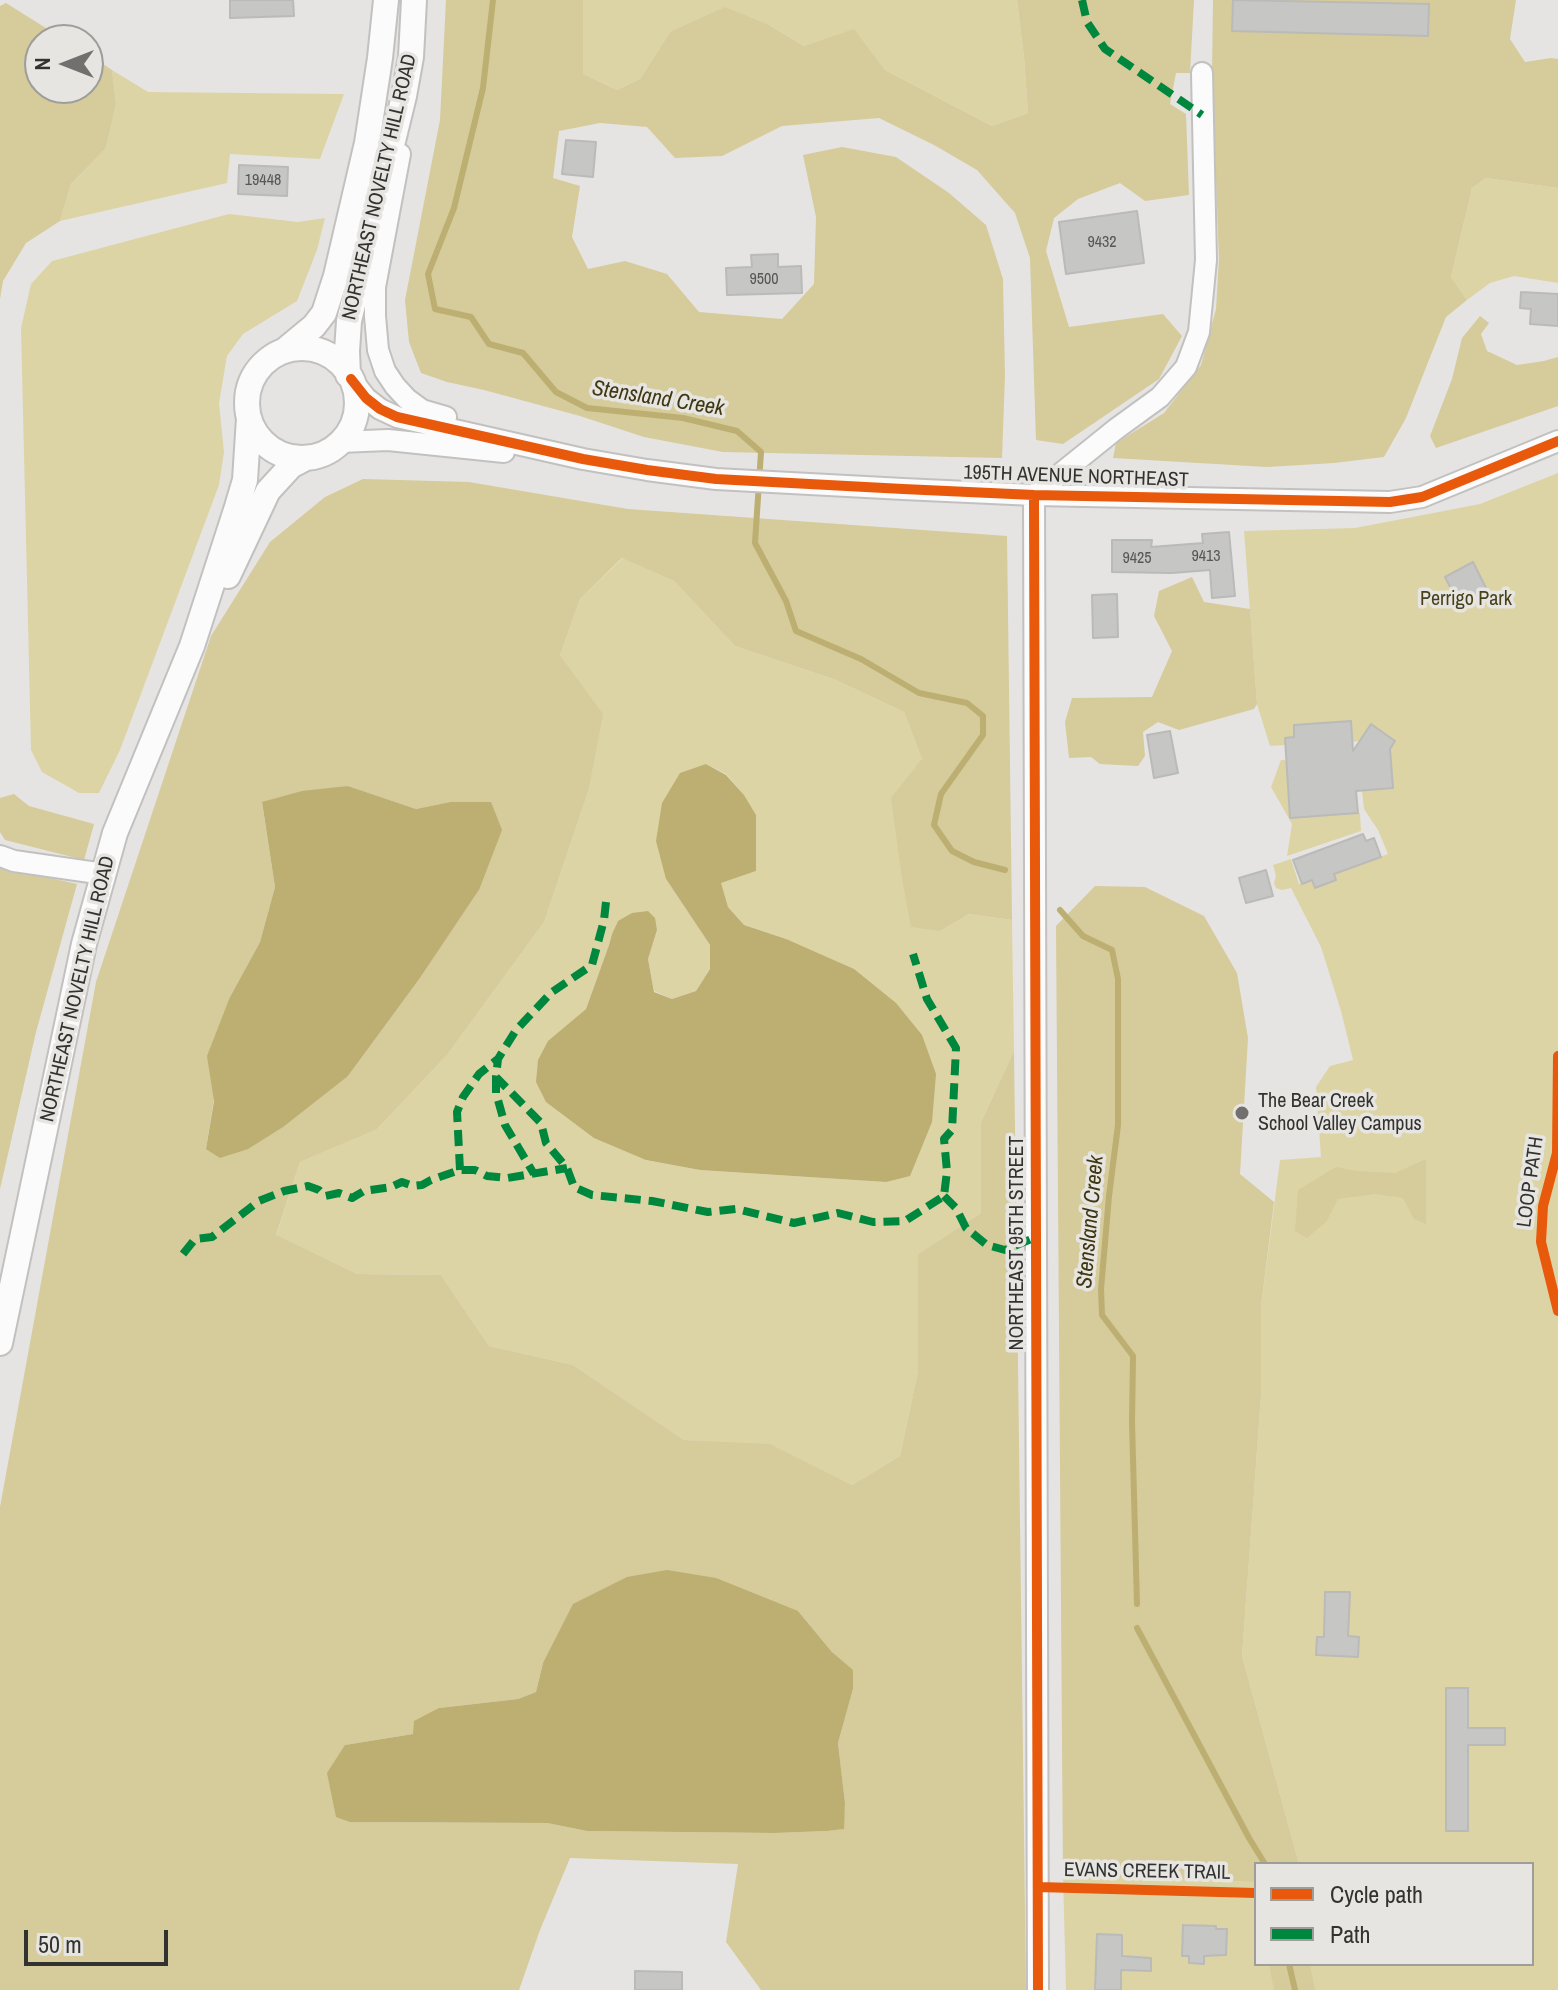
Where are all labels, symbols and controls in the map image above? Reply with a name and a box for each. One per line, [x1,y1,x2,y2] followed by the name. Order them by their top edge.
[24,24,104,104] north arrow
[338,52,422,322] street label: NORTHEAST NOVELTY HILL ROAD
[27,57,57,71] text: N
[245,171,281,191] house number: 19448
[1087,233,1117,253] house number: 9432
[749,270,779,290] house number: 9500
[590,376,726,422] water label: Stensland Creek
[963,461,1189,493] street label: 195TH AVENUE NORTHEAST
[1191,547,1221,567] house number: 9413
[1122,549,1152,569] house number: 9425
[1420,588,1512,612] park label: Perrigo Park
[36,854,120,1124] street label: NORTHEAST NOVELTY HILL ROAD
[1258,1090,1422,1137] place label: The Bear Creek School Valley Campus
[1233,1104,1251,1122] marker: The Bear Creek School Valley Campus
[1513,1135,1549,1229] street label: LOOP PATH
[1006,1136,1030,1350] street label: NORTHEAST 95TH STREET
[1072,1154,1110,1290] water label: Stensland Creek
[1064,1859,1230,1885] street label: EVANS CREEK TRAIL
[1254,1862,1534,1966] legend
[1330,1878,1423,1910] text: Cycle path
[28,1914,172,1964] scale bar
[1330,1918,1371,1950] text: Path
[38,1928,82,1960] text: 50 m

